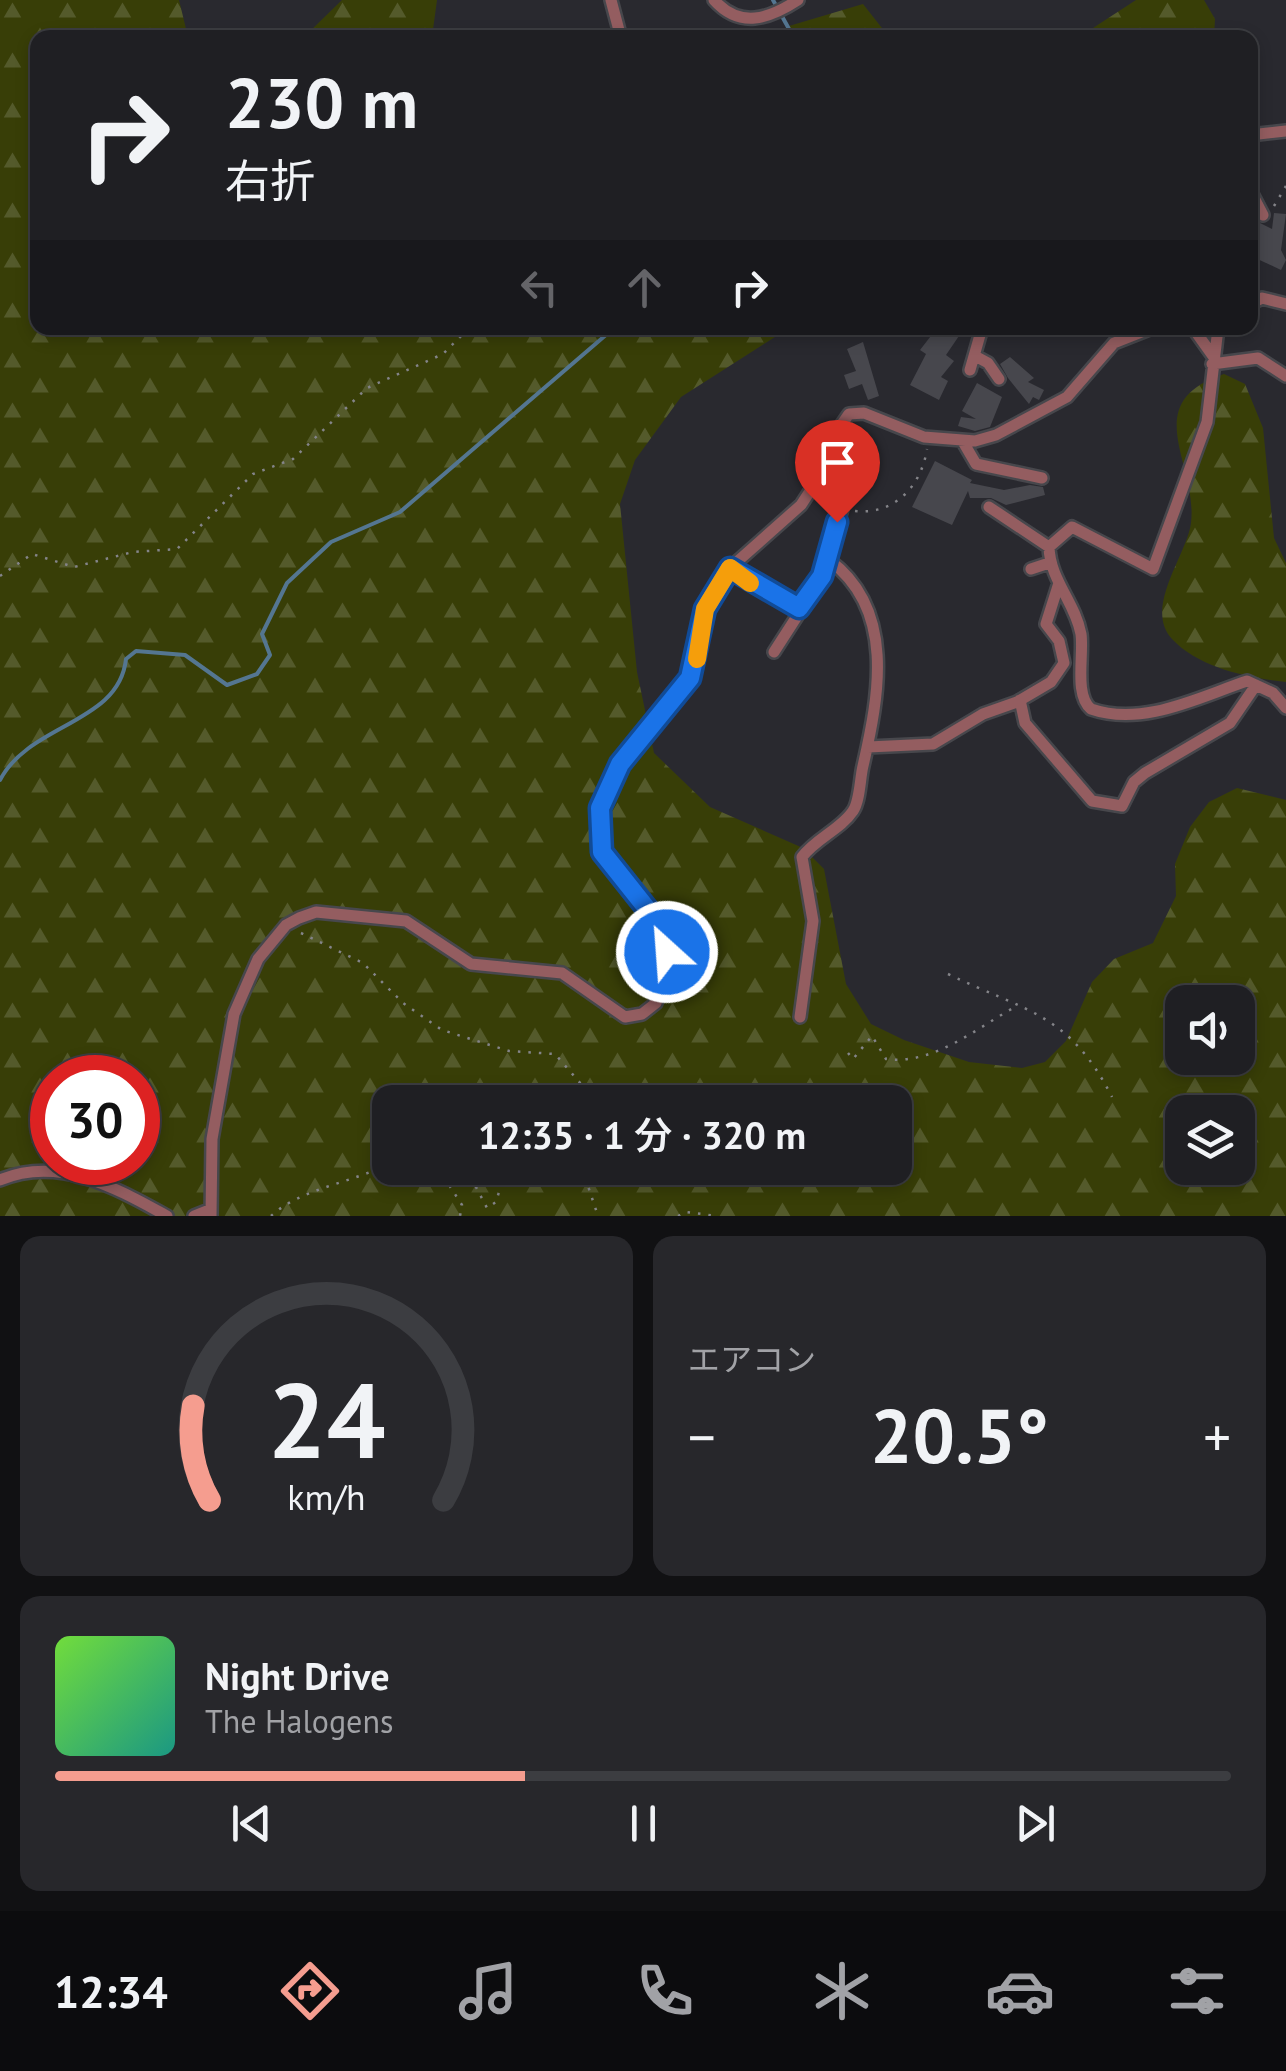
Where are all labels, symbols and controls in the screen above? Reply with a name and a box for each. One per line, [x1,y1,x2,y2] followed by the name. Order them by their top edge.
[225,57,418,147] text: 230 m
[60,70,190,200] icon: right
[225,151,315,209] text: 右折
[512,260,567,315] icon: left
[617,260,672,315] icon: ahead
[722,260,777,315] icon: right
[795,420,880,523] pin
[810,435,865,490] icon: arrive
[615,900,719,1004] position arrow
[1165,985,1255,1185] map controls
[1165,985,1255,1075] button: sound
[30,1055,160,1185] speed limit sign: 30
[1165,1095,1255,1185] button: layers
[478,1110,806,1159] text: 12:35 · 1 分 · 320 m
[688,1338,816,1380] text: エアコン
[268,1352,385,1487] text: 24
[870,1387,1049,1484] text: 20.5°
[688,1401,716,1472] text: −
[1203,1401,1231,1472] text: +
[287,1474,366,1520] text: km/h
[205,1651,389,1700] text: Night Drive
[205,1700,393,1742] text: The Halogens
[224,1796,279,1851] icon: previous
[616,1796,671,1851] icon: pause
[1008,1796,1063,1851] icon: next
[275,1956,345,2026] icon: directions
[453,1956,523,2026] icon: music
[630,1956,700,2026] icon: phone
[807,1956,877,2026] icon: climate
[985,1956,1055,2026] icon: car
[1162,1956,1232,2026] icon: filters
[54,1962,168,2020] text: 12:34

